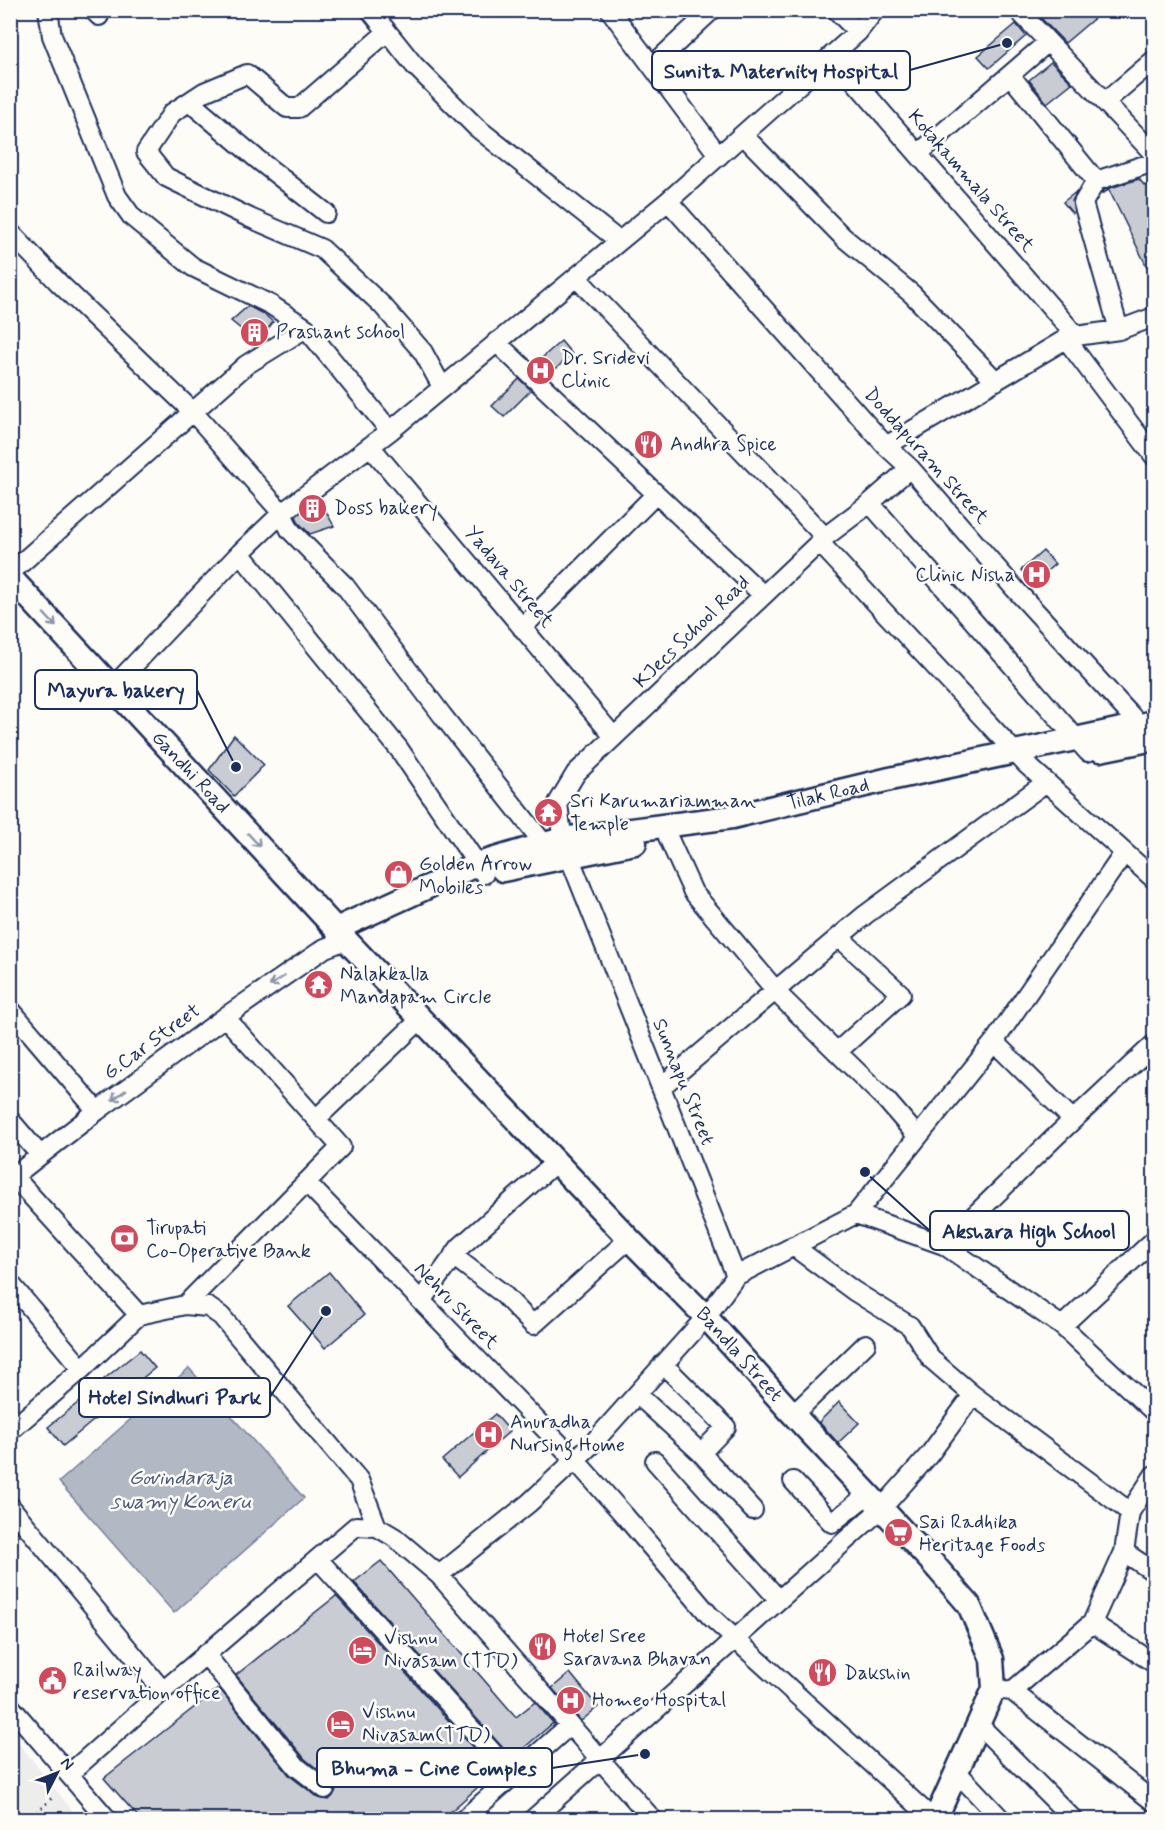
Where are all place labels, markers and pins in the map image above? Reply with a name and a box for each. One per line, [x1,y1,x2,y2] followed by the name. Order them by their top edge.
[652,51,910,90] callout: Sunita Maternity Hospital
[239,316,271,348] building icon: Prashant school
[276,319,405,346] place label: Prashant school
[561,345,650,395] place label: Dr. Sridevi Clinic
[524,354,556,386] hospital icon: Dr. Sridevi Clinic
[633,428,665,460] restaurant icon: Andhra Spice
[670,431,777,458] place label: Andhra Spice
[297,492,329,524] building icon: Doss bakery
[334,495,438,522] place label: Doss bakery
[1020,559,1052,591] hospital icon: Clinic Nisha
[915,562,1015,589] place label: Clinic Nisha
[35,670,197,709] callout: Mayura bakery
[570,788,756,838] place label: Sri Karumariamman Temple
[533,796,565,828] temple icon: Sri Karumariamman Temple
[419,851,532,901] place label: Golden Arrow Mobiles
[382,859,414,891] shop icon: Golden Arrow Mobiles
[340,961,492,1011] place label: Nalakkalla Mandapam Circle
[303,969,335,1001] temple icon: Nalakkalla Mandapam Circle
[930,1211,1129,1250] callout: Akshara High School
[146,1215,311,1265] place label: Tirupati Co-Operative Bank
[109,1223,141,1255] bank icon: Tirupati Co-Operative Bank
[79,1378,270,1417] callout: Hotel Sindhuri Park
[510,1409,625,1461] place label: Anuradha Nursing Home
[473,1418,505,1450] hospital icon: Anuradha Nursing Home
[919,1509,1045,1559] place label: Sai Radhika Heritage Foods
[882,1517,914,1549] supermarket icon: Sai Radhika Heritage Foods
[563,1623,711,1673] place label: Hotel Sree Saravana Bhavan
[384,1625,518,1675] place label: Vishnu Nivasam (TTD)
[526,1631,558,1663] restaurant icon: Hotel Sree Saravana Bhavan
[347,1634,379,1666] hotel icon: Vishnu Nivasam (TTD)
[73,1657,221,1707] place label: Railway reservation office
[807,1657,839,1689] restaurant icon: Dakshin
[844,1660,911,1687] place label: Dakshin
[36,1665,68,1697] public building icon: Railway reservation office
[555,1684,587,1716] hospital icon: Homeo Hospital
[592,1687,726,1714] place label: Homeo Hospital
[362,1699,490,1749] place label: Vishnu Nivasam(TTD)
[325,1708,357,1740] hotel icon: Vishnu Nivasam(TTD)
[317,1748,552,1787] callout: Bhuma - Cine Comples

